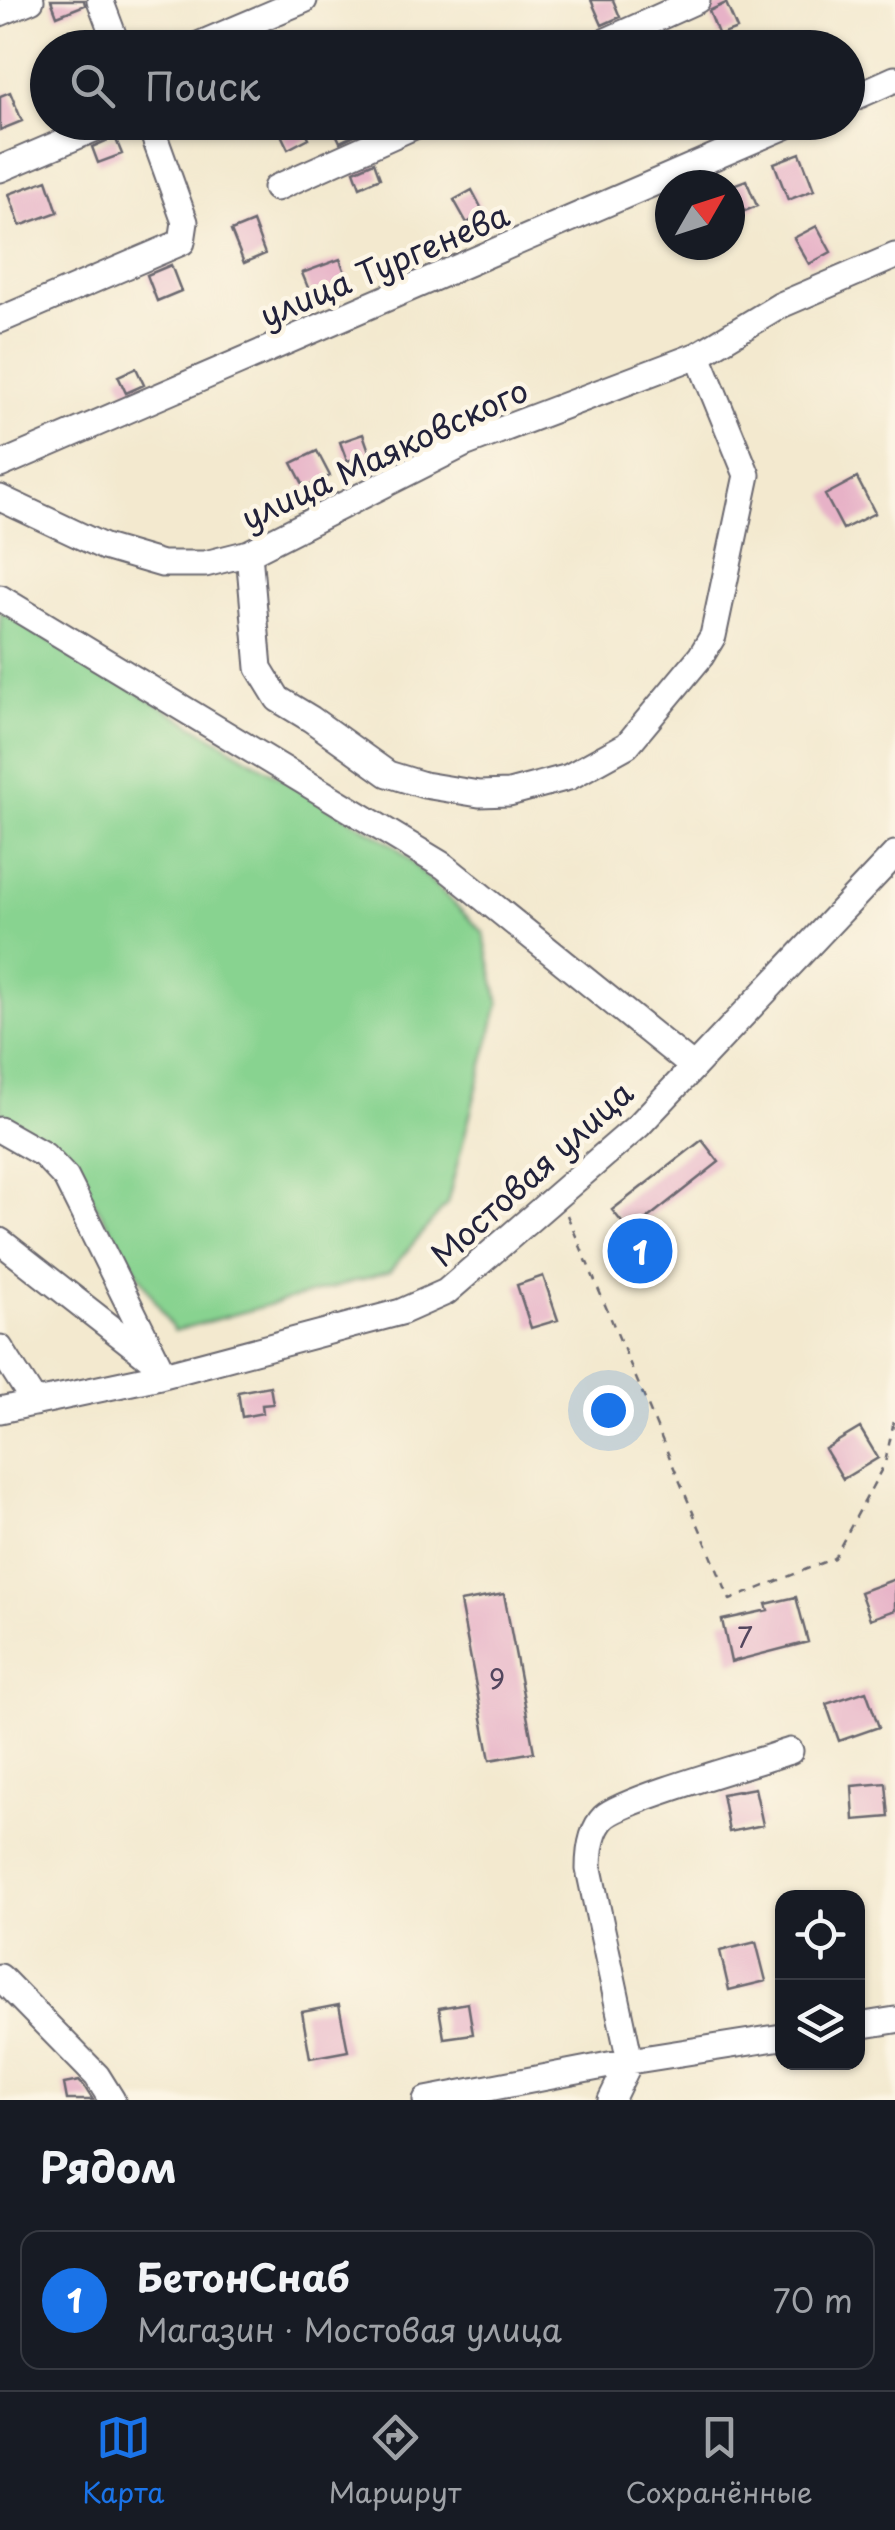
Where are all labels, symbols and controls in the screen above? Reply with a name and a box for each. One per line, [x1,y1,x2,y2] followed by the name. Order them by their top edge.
[30,30,865,140] search box
[145,57,260,114] text: Поиск
[65,58,120,113] icon: search
[655,170,745,260] north arrow
[252,190,516,338] street label: улица Тургенева
[233,365,535,541] street label: улица Маяковского
[419,1069,643,1277] street label: Мостовая улица
[608,1214,672,1288] pin: 1
[583,1385,634,1436] your location
[737,1615,753,1658] house number: 7
[489,1656,505,1699] house number: 9
[775,1890,865,2070] map controls
[775,1890,865,1980] button: locate
[775,1980,865,2070] button: layers
[40,2134,177,2197] text: Рядом
[137,2248,350,2305] text: БетонСнаб
[67,2276,82,2324] text: 1
[773,2276,853,2324] text: 70 m
[137,2305,562,2353] text: Магазин · Мостовая улица
[82,2410,164,2513] tab: Карта
[329,2410,461,2513] tab: Маршрут
[626,2410,813,2513] tab: Сохранённые

